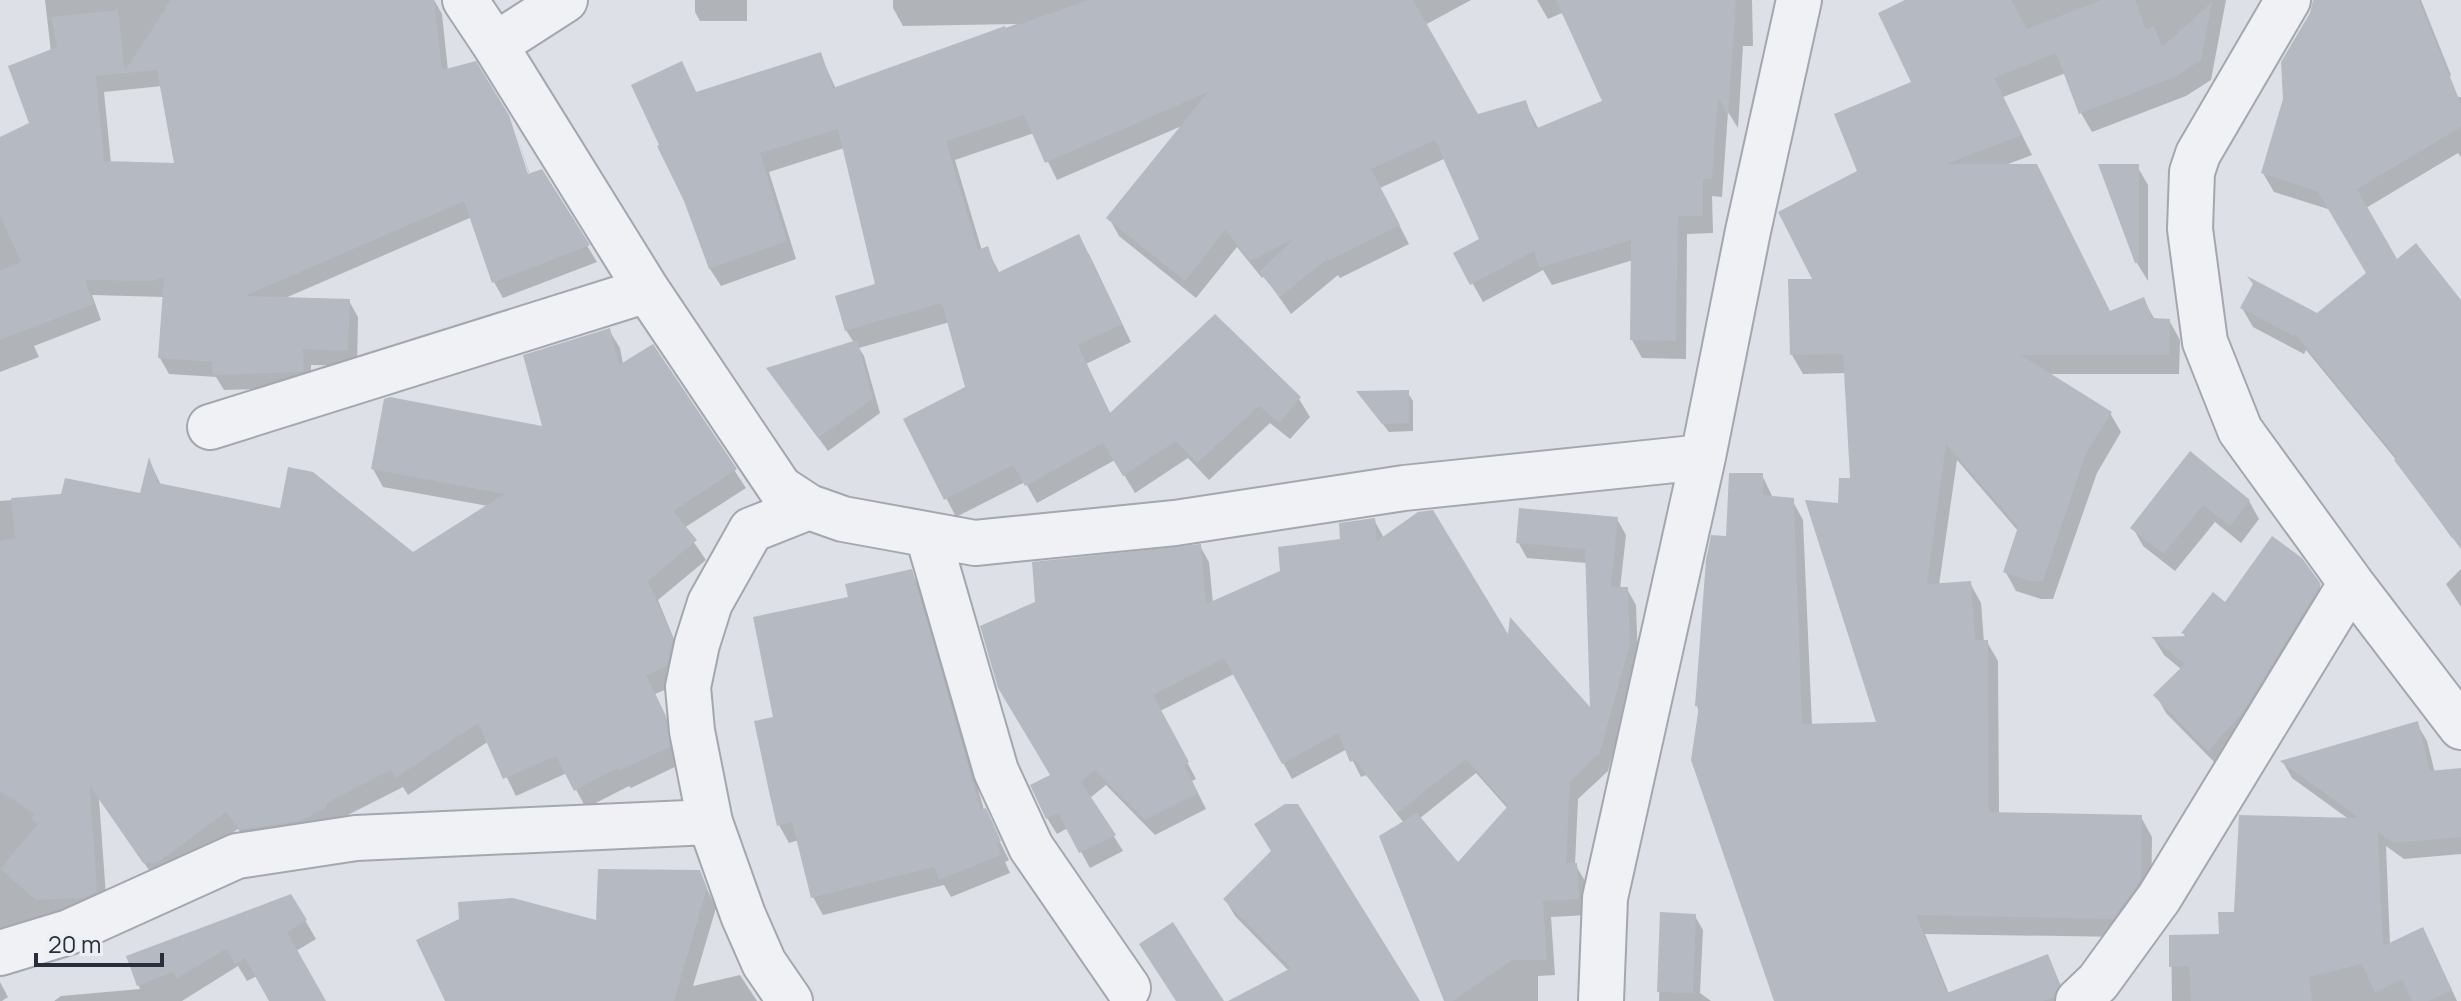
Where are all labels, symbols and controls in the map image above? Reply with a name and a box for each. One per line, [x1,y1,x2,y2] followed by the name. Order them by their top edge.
[36,917,162,967] scale bar
[48,927,101,960] text: 20 m

